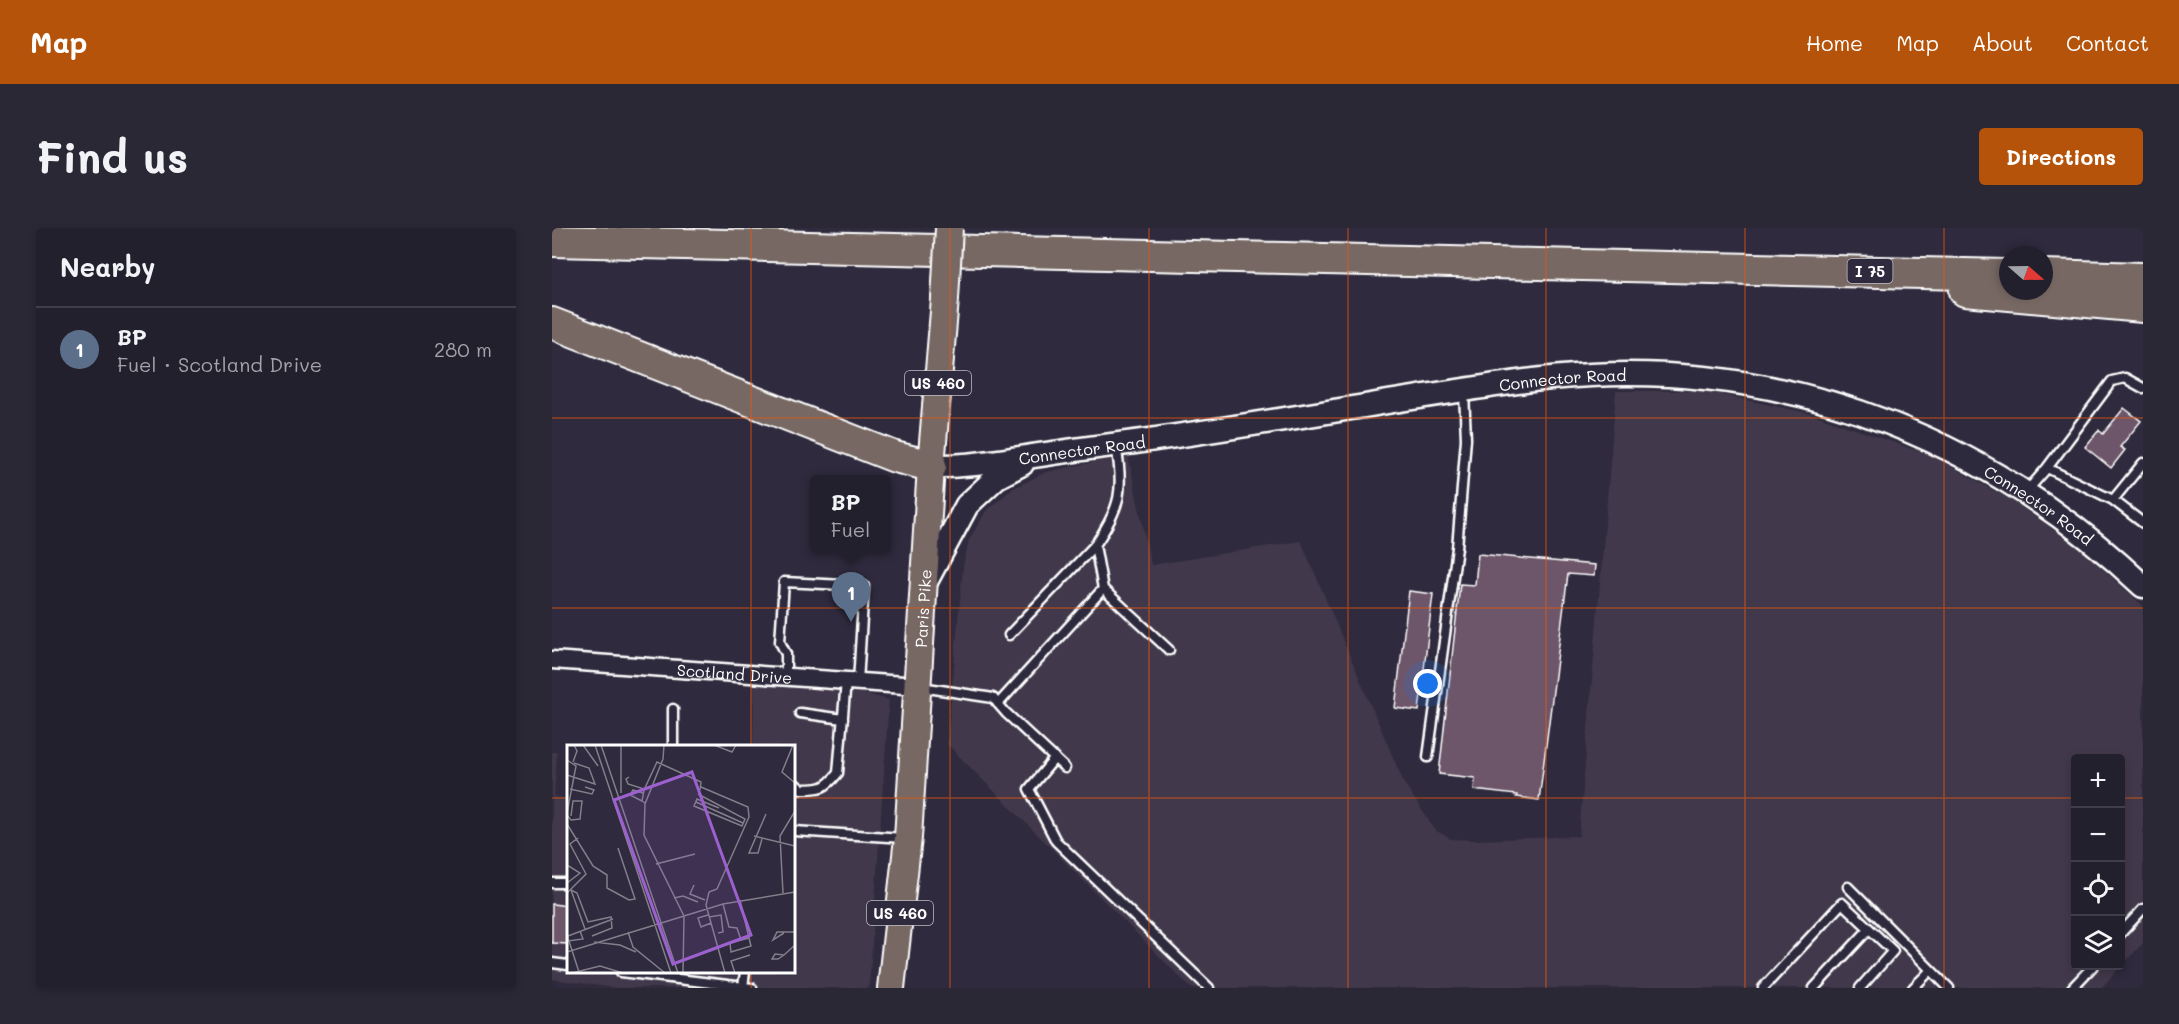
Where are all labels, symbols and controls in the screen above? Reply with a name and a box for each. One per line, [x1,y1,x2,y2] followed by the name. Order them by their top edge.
[30,24,87,60] text: Map
[1806,29,1863,56] text: Home
[1896,29,1939,56] text: Map
[1972,29,2033,56] text: About
[2066,29,2149,56] text: Contact
[1979,128,2143,185] button: Directions
[36,129,188,184] text: Find us
[1999,246,2053,300] north arrow
[60,250,155,284] text: Nearby
[1848,259,1892,283] road number: I 75
[117,322,147,351] text: BP
[75,336,84,362] text: 1
[434,336,492,362] text: 280 m
[117,351,322,377] text: Fuel · Scotland Drive
[1498,364,1626,395] street label: Connector Road
[905,371,971,395] road number: US 460
[1017,430,1147,469] street label: Connector Road
[1981,460,2098,549] street label: Connector Road
[810,475,891,553] popup
[831,487,861,516] text: BP
[831,516,870,542] text: Fuel
[909,568,935,648] street label: Paris Pike
[832,572,870,622] pin: 1
[676,658,793,688] street label: Scotland Drive
[1413,669,1442,698] your location
[567,745,795,973] inset map
[2071,754,2125,970] map controls
[2071,754,2125,808] button: +
[2071,808,2125,862] button: −
[2071,862,2125,916] button: locate
[867,901,933,925] road number: US 460
[2071,916,2125,970] button: layers

